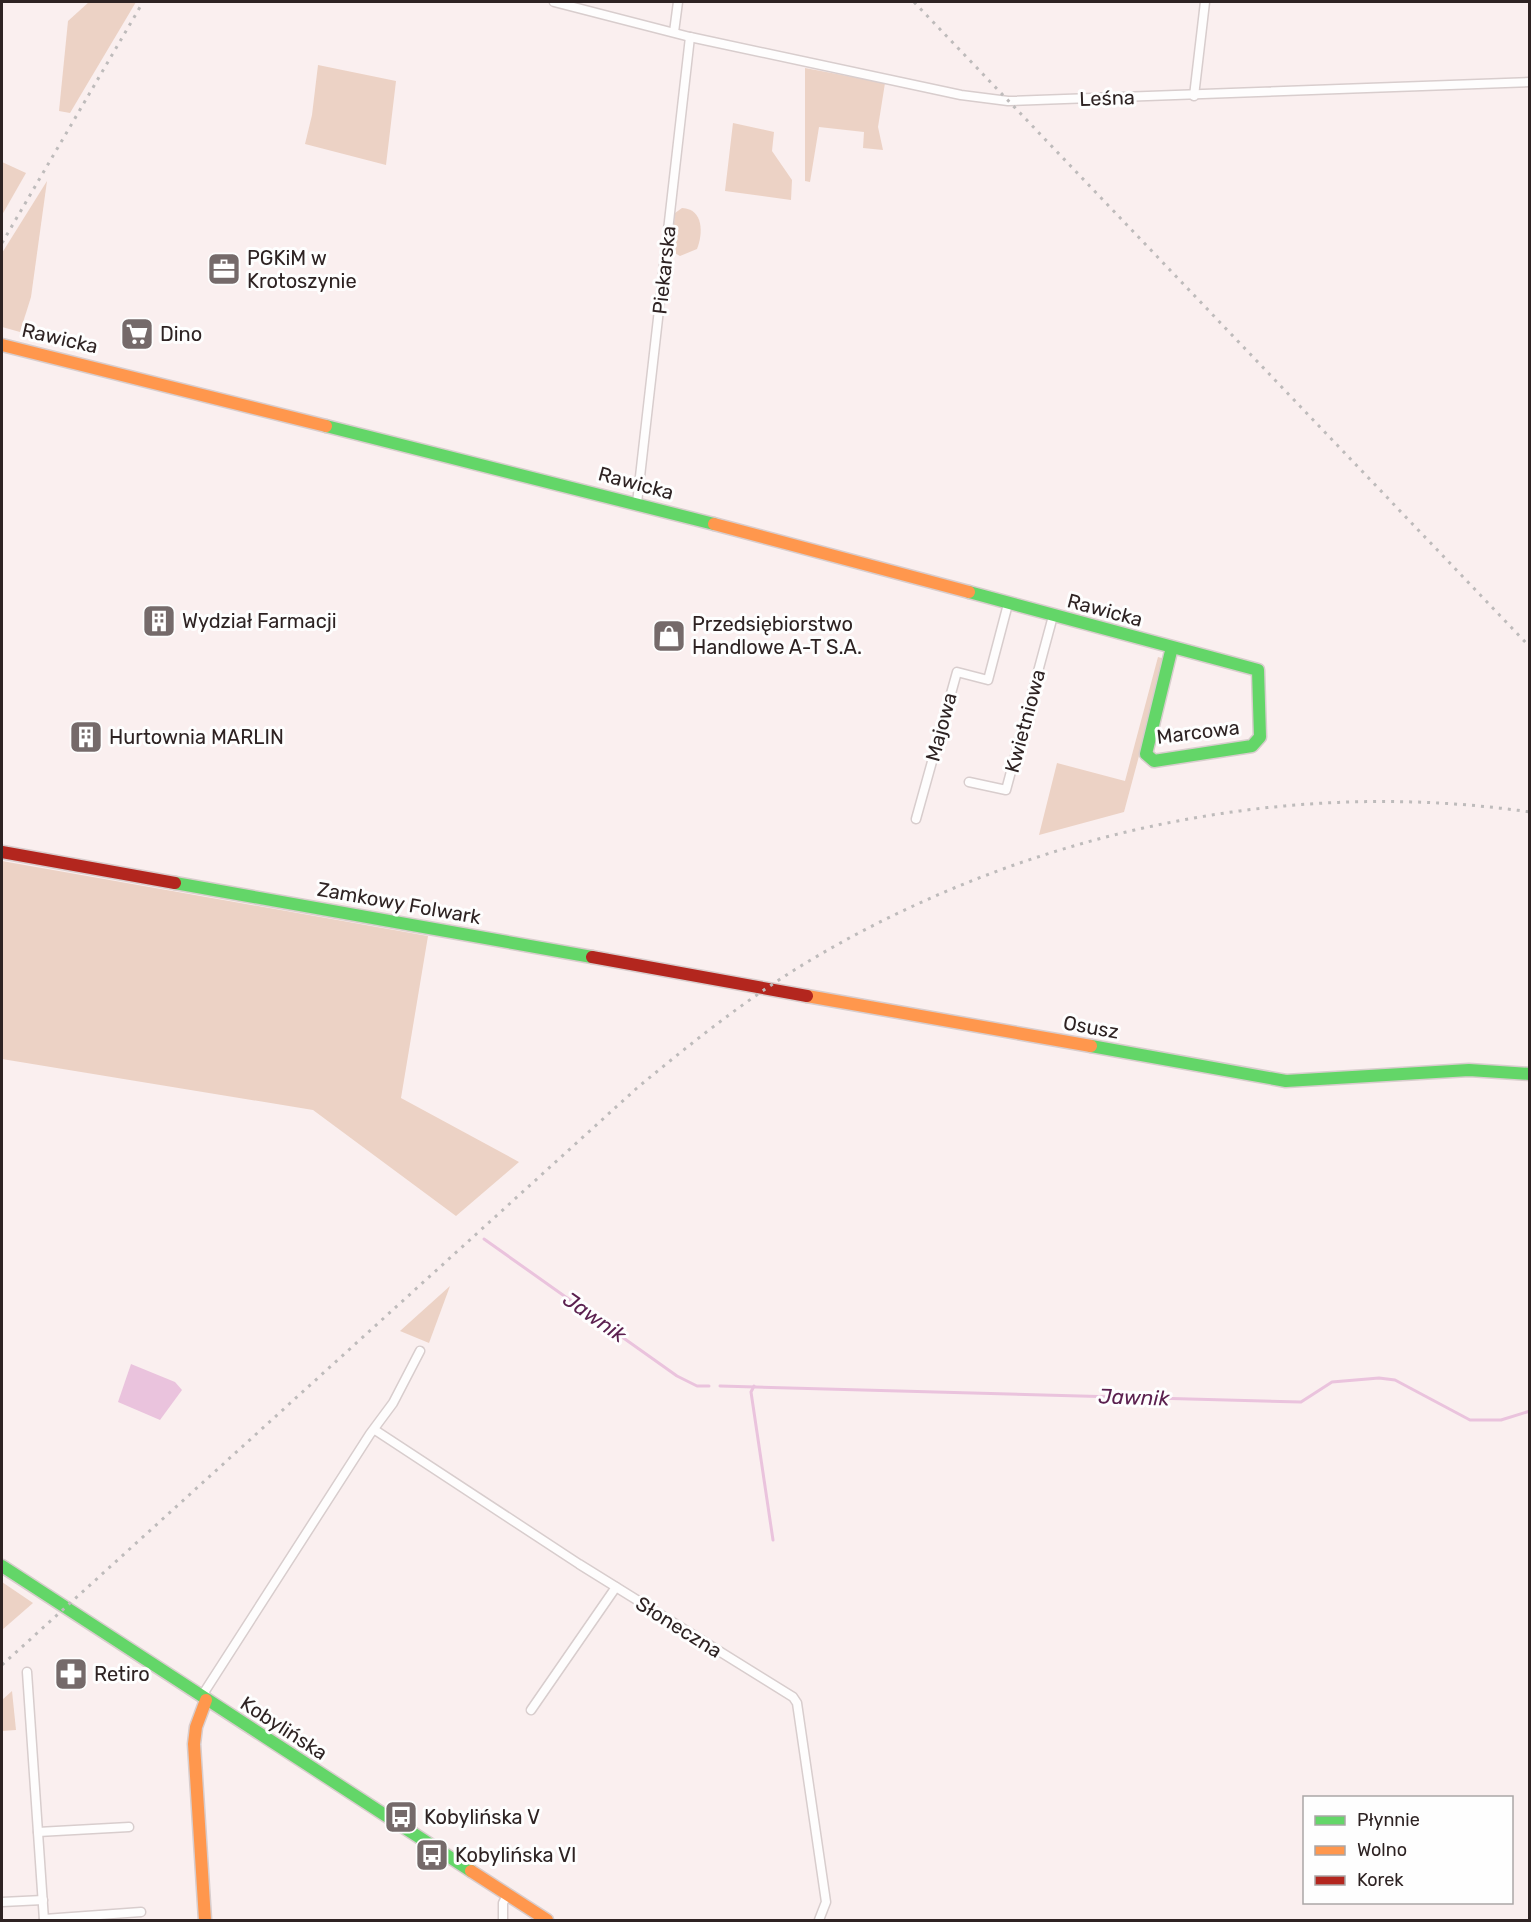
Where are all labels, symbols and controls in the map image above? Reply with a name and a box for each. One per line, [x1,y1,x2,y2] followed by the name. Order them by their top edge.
[1079,85,1135,111] street label: Leśna
[647,224,681,316] street label: Piekarska
[247,246,357,293] place label: PGKiM w Krotoszynie
[206,251,242,287] office icon: PGKiM w Krotoszynie
[119,316,155,352] supermarket icon: Dino
[20,318,100,358] street label: Rawicka
[160,322,202,346] place label: Dino
[596,461,676,505] street label: Rawicka
[1065,588,1145,632] street label: Rawicka
[141,603,177,639] building icon: Wydział Farmacji
[182,609,337,633] place label: Wydział Farmacji
[692,612,862,659] place label: Przedsiębiorstwo Handlowe A-T S.A.
[651,618,687,654] shop icon: Przedsiębiorstwo Handlowe A-T S.A.
[1000,667,1050,775] street label: Kwietniowa
[920,690,962,764] street label: Majowa
[1155,715,1241,749] street label: Marcowa
[68,719,104,755] building icon: Hurtownia MARLIN
[109,725,284,749] place label: Hurtownia MARLIN
[315,877,483,929] street label: Zamkowy Folwark
[1061,1010,1121,1044] street label: Osusz
[559,1286,632,1348] water label: Jawnik
[1098,1383,1171,1411] water label: Jawnik
[631,1591,727,1663] street label: Słoneczna
[53,1656,89,1692] pharmacy icon: Retiro
[94,1662,150,1686] place label: Retiro
[236,1691,332,1765] street label: Kobylińska
[1303,1796,1513,1904] legend
[383,1799,419,1835] bus stop icon: Kobylińska V
[424,1805,540,1829] place label: Kobylińska V
[1357,1809,1420,1831] text: Płynnie
[414,1837,450,1873] bus stop icon: Kobylińska VI
[1357,1839,1407,1861] text: Wolno
[455,1843,577,1867] place label: Kobylińska VI
[1357,1869,1404,1891] text: Korek

